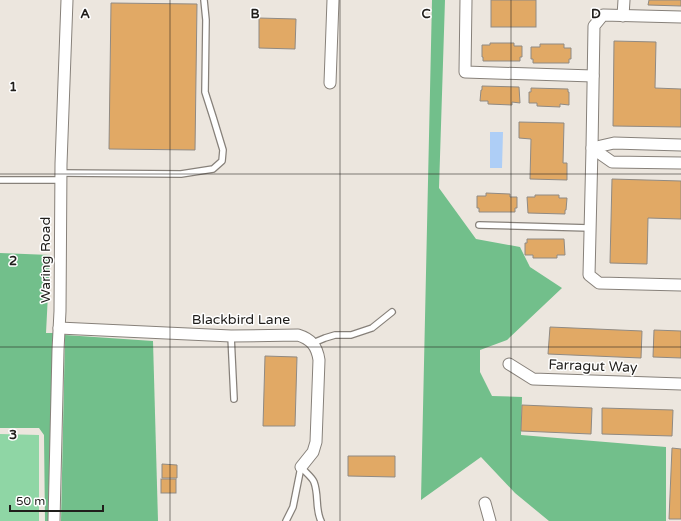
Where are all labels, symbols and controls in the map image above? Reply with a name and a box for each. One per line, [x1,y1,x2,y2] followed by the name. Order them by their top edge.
[80,6,90,22] text: A
[250,6,260,22] text: B
[421,6,431,22] text: C
[591,6,601,22] text: D
[9,79,17,95] text: 1
[37,217,54,303] street label: Waring Road
[9,253,17,269] text: 2
[192,311,290,328] street label: Blackbird Lane
[548,356,638,376] street label: Farragut Way
[9,427,17,443] text: 3
[10,487,103,513] scale bar
[16,494,45,508] text: 50 m

